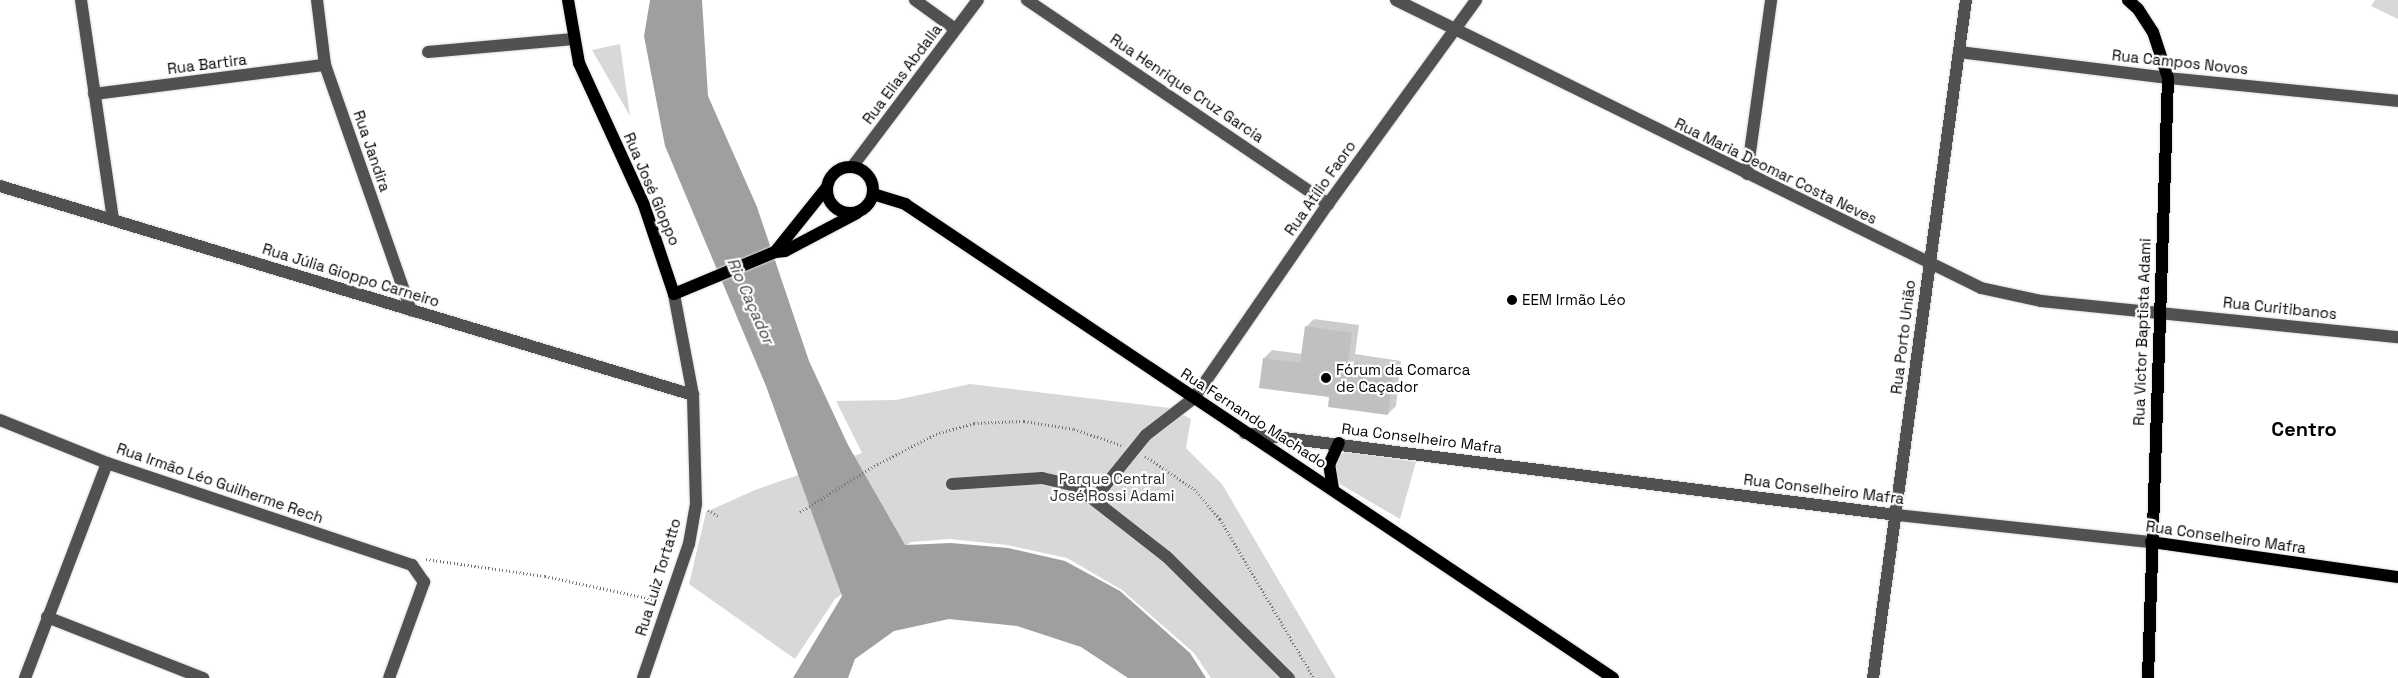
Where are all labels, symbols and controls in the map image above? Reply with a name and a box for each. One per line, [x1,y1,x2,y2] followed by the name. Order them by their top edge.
[859,20,945,128] street label: Rua Elias Abdalla
[1107,30,1267,146] street label: Rua Henrique Cruz Garcia
[2111,46,2249,78] street label: Rua Campos Novos
[166,50,248,78] street label: Rua Bartira
[350,108,394,194] street label: Rua Jandira
[1672,114,1880,228] street label: Rua Maria Deomar Costa Neves
[620,130,684,248] street label: Rua José Gioppo
[1281,137,1359,239] street label: Rua Atílio Faoro
[2130,238,2154,426] street label: Rua Victor Baptista Adami
[260,239,442,311] street label: Rua Júlia Gioppo Carneiro
[723,255,777,347] water label: Rio Caçador
[1887,279,1919,395] street label: Rua Porto União
[1522,291,1626,309] place label: EEM Irmão Léo
[2222,293,2338,323] street label: Rua Curitibanos
[1506,294,1518,306] marker: EEM Irmão Léo
[1336,360,1470,395] place label: Fórum da Comarca de Caçador
[1178,364,1330,472] street label: Rua Fernando Machado
[1320,372,1332,384] marker: Fórum da Comarca de Caçador
[2271,417,2337,441] district label: Centro
[1341,419,1503,457] street label: Rua Conselheiro Mafra
[114,439,326,527] street label: Rua Irmão Léo Guilherme Rech
[1050,469,1174,504] park label: Parque Central José Rossi Adami
[1743,470,1905,508] street label: Rua Conselheiro Mafra
[631,516,685,638] street label: Rua Luiz Tortatto
[2145,517,2307,557] street label: Rua Conselheiro Mafra

